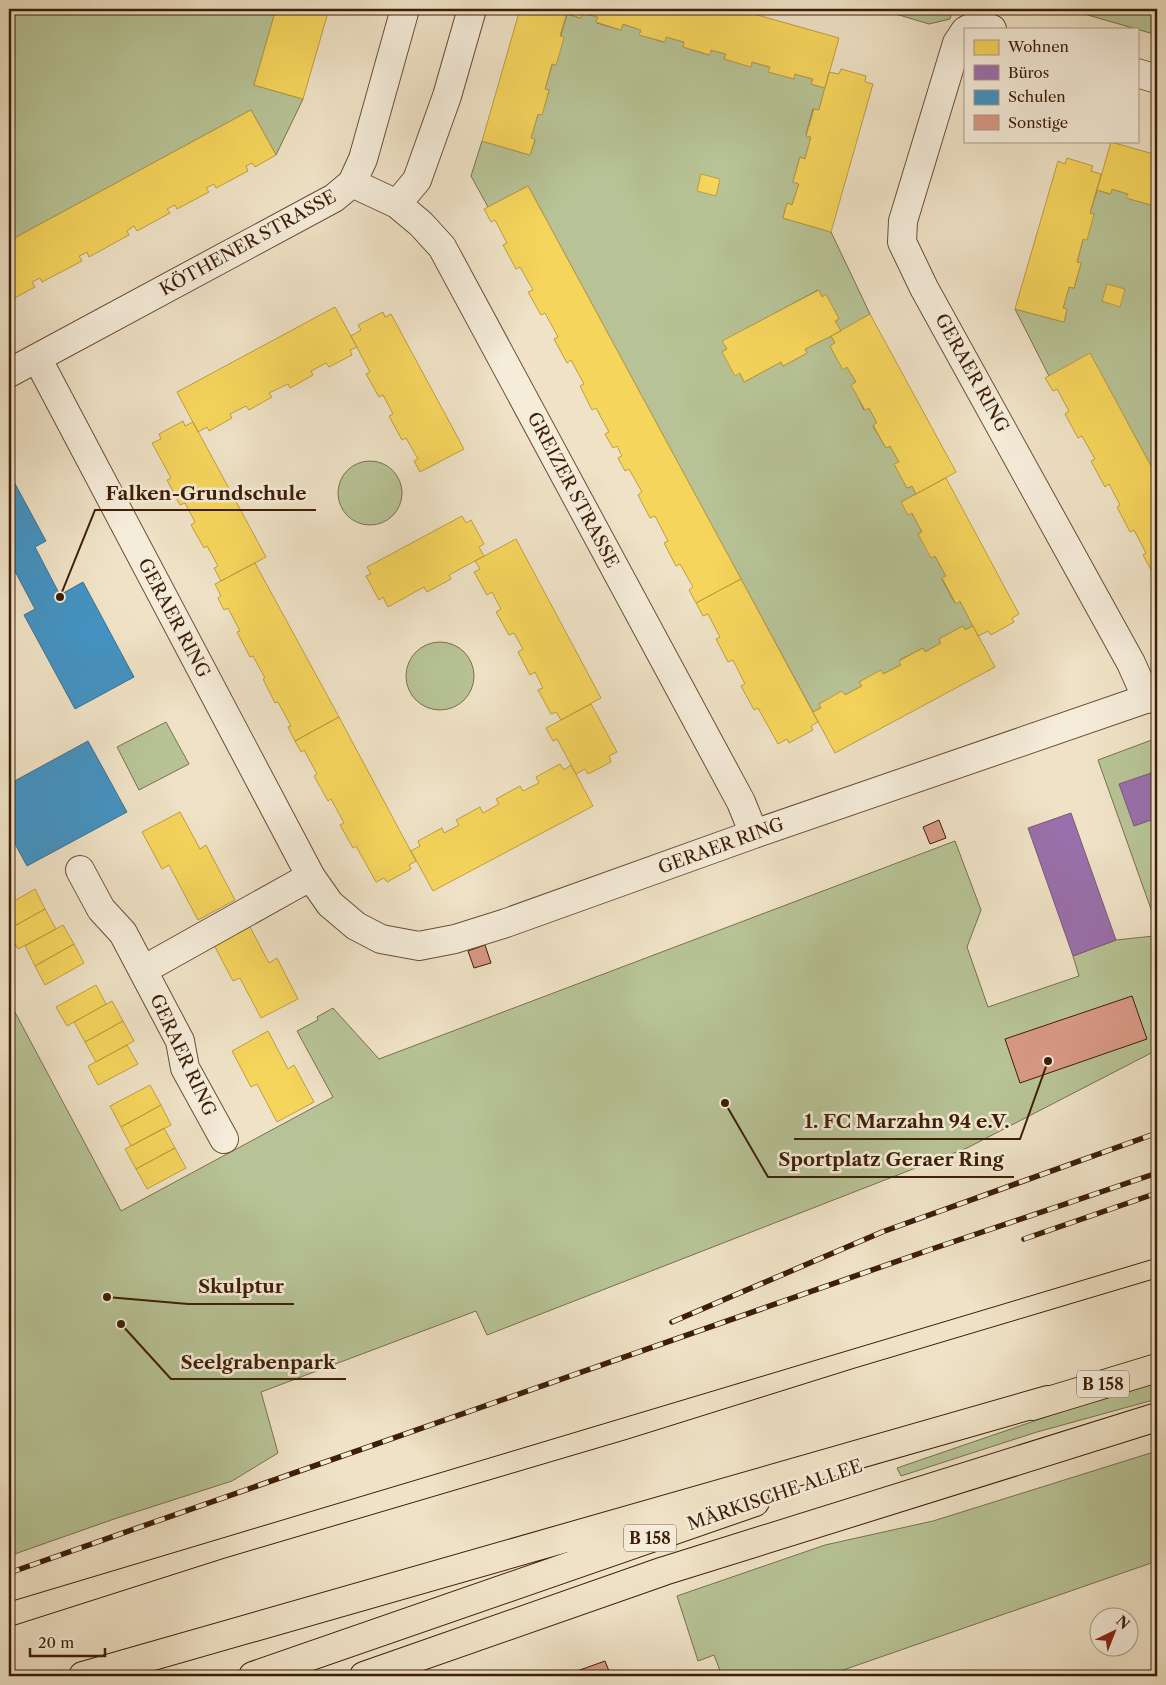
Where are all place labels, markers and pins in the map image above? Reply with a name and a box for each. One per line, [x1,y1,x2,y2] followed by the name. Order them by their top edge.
[95,476,316,510] callout: Falken-Grundschule
[794,1105,1020,1139] callout: 1. FC Marzahn 94 e.V.
[768,1143,1014,1177] callout: Sportplatz Geraer Ring
[188,1270,294,1304] callout: Skulptur
[171,1345,346,1379] callout: Seelgrabenpark

